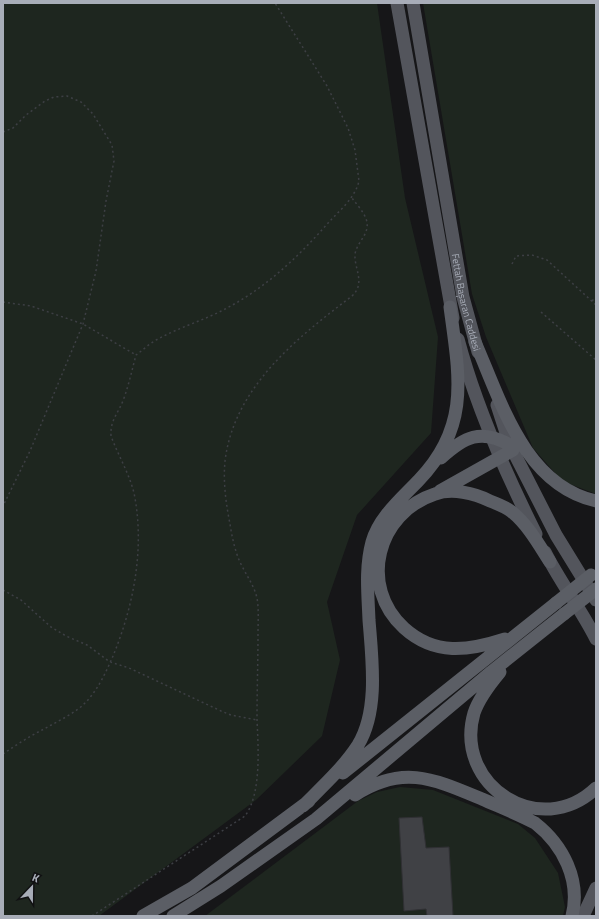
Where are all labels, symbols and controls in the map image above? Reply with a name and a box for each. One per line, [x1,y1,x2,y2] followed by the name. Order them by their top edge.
[448,252,485,353] street label: Fettah Başaran Caddesi
[12,867,52,907] north arrow
[30,869,42,887] text: K

